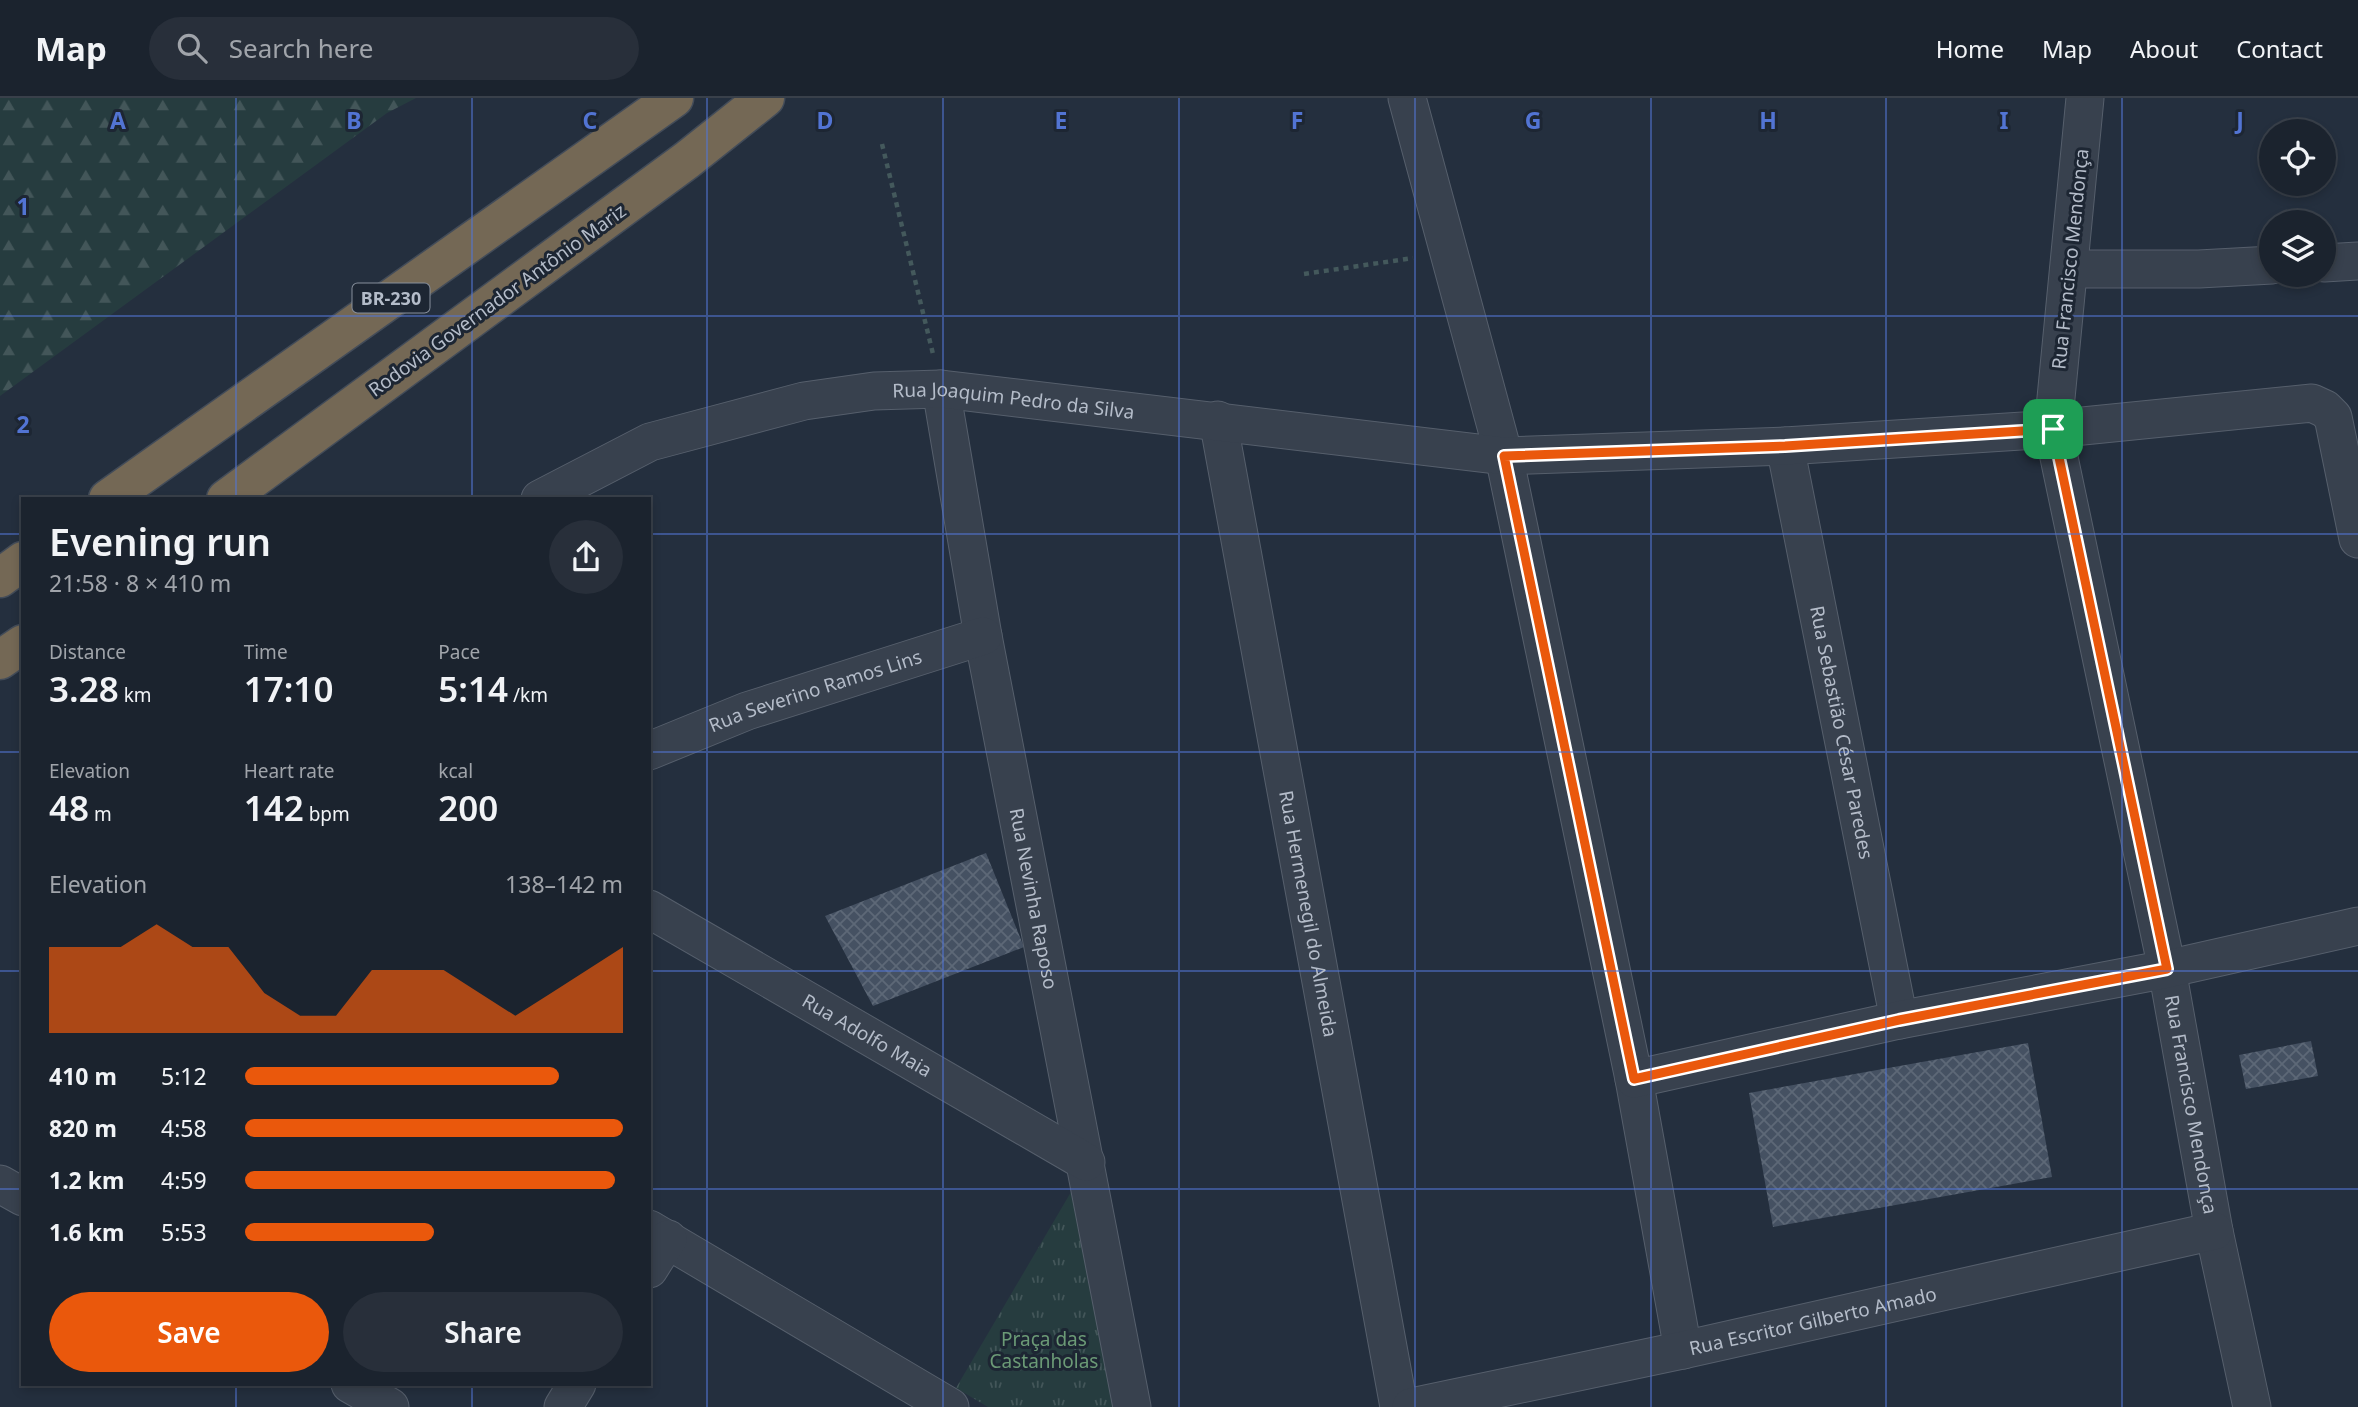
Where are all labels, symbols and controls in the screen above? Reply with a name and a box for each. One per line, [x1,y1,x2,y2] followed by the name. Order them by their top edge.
[149,17,639,80] search box
[35,26,107,71] text: Map
[173,29,211,67] icon: search
[229,30,373,66] text: Search here
[1936,32,2004,65] text: Home
[2042,32,2092,65] text: Map
[2130,32,2198,65] text: About
[2236,32,2323,65] text: Contact
[110,104,126,136] text: A
[346,104,362,136] text: B
[583,104,598,136] text: C
[817,104,833,136] text: D
[1055,104,1067,136] text: E
[1291,104,1303,136] text: F
[1525,104,1541,136] text: G
[1759,104,1777,136] text: H
[2000,104,2009,136] text: I
[2234,104,2244,136] text: J
[2259,119,2336,287] map controls
[2259,119,2336,196] button: locate
[2045,147,2095,371] street label: Rua Francisco Mendonça
[16,190,30,222] text: 1
[363,198,631,402] street label: Rodovia Governador Antônio Mariz
[2259,210,2336,287] button: layers
[352,284,430,313] road number: BR-230
[892,376,1136,425] street label: Rua Joaquim Pedro da Silva
[2023,399,2083,459] pin
[16,408,30,440] text: 2
[2034,410,2072,448] icon: arrive
[49,515,271,567] text: Evening run
[549,520,623,594] button: share
[49,567,231,599] text: 21:58 · 8 × 410 m
[1804,603,1880,861] street label: Rua Sebastião César Paredes
[49,639,126,665] text: Distance
[244,639,288,665] text: Time
[438,639,480,665] text: Pace
[705,643,925,738] street label: Rua Severino Ramos Lins
[49,665,119,712] text: 3.28
[244,665,333,712] text: 17:10
[438,665,508,712] text: 5:14
[119,682,152,708] text: km
[508,682,548,708] text: /km
[49,758,130,784] text: Elevation
[244,758,334,784] text: Heart rate
[438,758,473,784] text: kcal
[49,784,89,831] text: 48
[244,784,304,831] text: 142
[438,784,498,831] text: 200
[1273,788,1344,1039] street label: Rua Hermenegil do Almeida
[89,801,112,827] text: m
[304,801,350,827] text: bpm
[1004,806,1064,991] street label: Rua Nevinha Raposo
[49,868,147,900] text: Elevation
[505,868,623,900] text: 138–142 m
[797,987,937,1083] street label: Rua Adolfo Maia
[2159,993,2224,1216] street label: Rua Francisco Mendonça
[49,1060,117,1092] text: 410 m
[161,1060,207,1092] text: 5:12
[49,1112,117,1144] text: 820 m
[161,1112,207,1144] text: 4:58
[49,1164,124,1196] text: 1.2 km
[161,1164,207,1196] text: 4:59
[49,1216,124,1248] text: 1.6 km
[161,1216,207,1248] text: 5:53
[1687,1281,1939,1361] street label: Rua Escritor Gilberto Amado
[49,1292,329,1372] button: Save
[343,1292,623,1372] button: Share
[990,1326,1098,1374] park label: Praça das Castanholas

